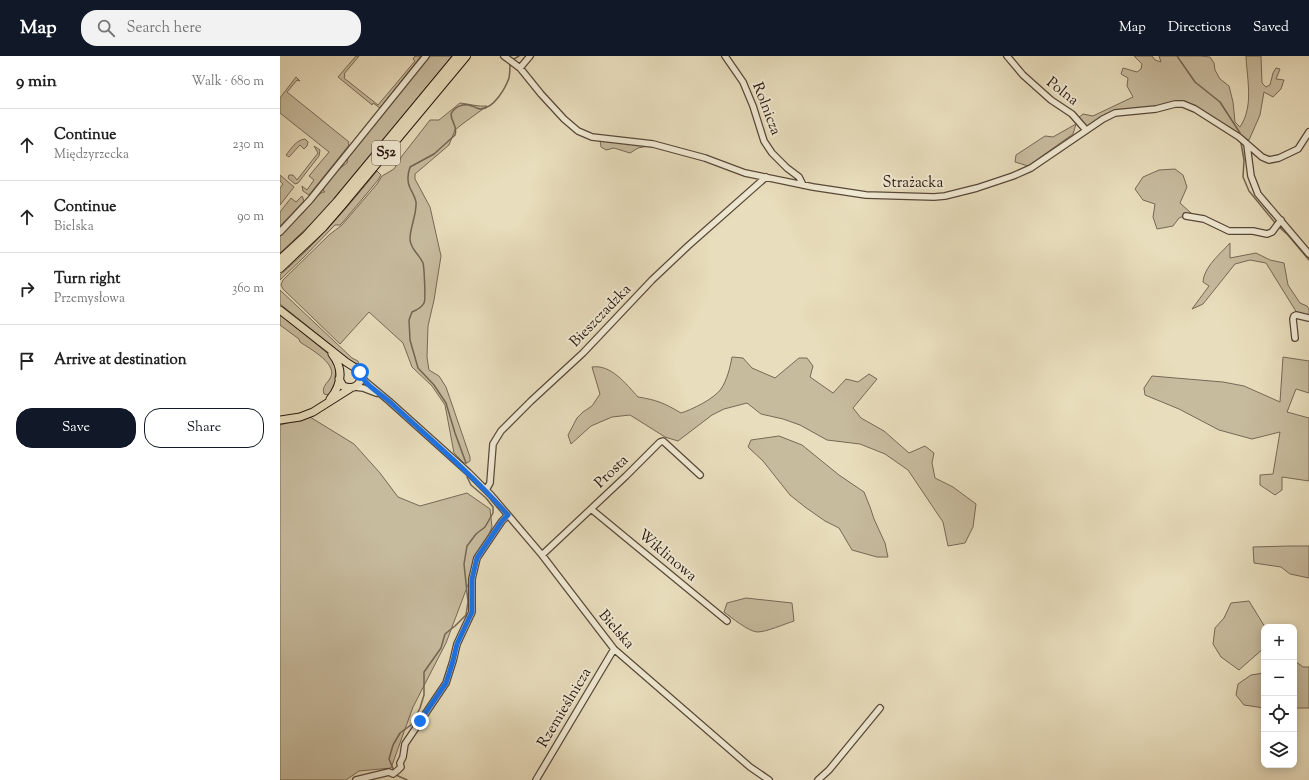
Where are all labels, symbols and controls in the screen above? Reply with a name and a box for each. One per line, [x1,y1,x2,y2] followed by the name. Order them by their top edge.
[81,10,361,46] search box
[20,15,57,42] text: Map
[95,17,117,39] icon: search
[127,18,202,39] text: Search here
[1119,18,1146,38] text: Map
[1168,18,1231,38] text: Directions
[1253,18,1289,38] text: Saved
[16,70,57,94] text: 9 min
[191,73,264,91] text: Walk · 680 m
[1041,73,1083,111] street label: Polna
[746,80,786,139] street label: Rolnicza
[54,125,116,146] text: Continue
[16,134,38,156] icon: ahead
[232,136,264,154] text: 230 m
[372,141,400,165] road number: S52
[54,146,129,164] text: Międzyrzecka
[883,173,943,194] street label: Strażacka
[54,197,116,218] text: Continue
[16,206,38,228] icon: ahead
[237,208,264,226] text: 90 m
[54,218,94,236] text: Bielska
[54,269,120,290] text: Turn right
[16,278,38,300] icon: right
[232,280,264,298] text: 360 m
[565,280,637,352] street label: Bieszczadzka
[54,290,125,308] text: Przemysłowa
[16,350,38,372] icon: arrive
[54,350,187,371] text: Arrive at destination
[351,363,369,381] route start
[16,408,136,448] button: Save
[144,408,264,448] button: Share
[590,450,634,493] street label: Prosta
[633,525,701,587] street label: Wiklinowa
[593,606,639,654] street label: Bielska
[1261,624,1297,768] map controls
[1261,624,1297,660] button: +
[1261,660,1297,696] button: −
[533,664,597,752] street label: Rzemieślnicza
[1261,696,1297,732] button: locate
[411,712,429,730] route end
[1261,732,1297,768] button: layers

